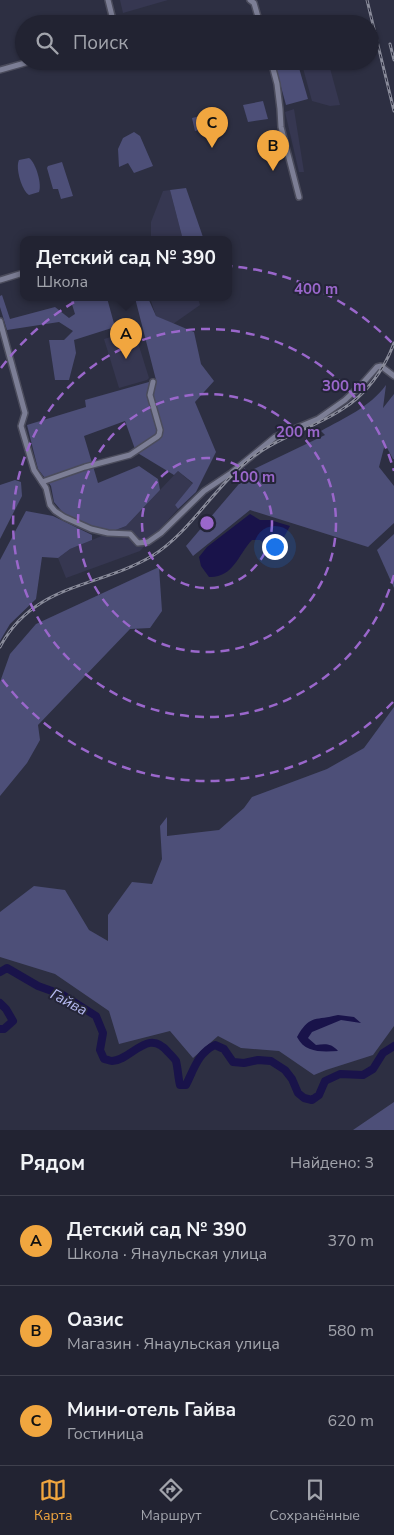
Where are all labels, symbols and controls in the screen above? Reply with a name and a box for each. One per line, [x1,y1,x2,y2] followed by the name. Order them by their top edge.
[15,15,379,70] search box
[33,29,61,57] icon: search
[73,30,128,56] text: Поиск
[196,107,228,148] pin: C
[257,130,289,171] pin: B
[20,236,232,301] popup
[36,245,216,271] text: Детский сад № 390
[36,271,88,293] text: Школа
[294,279,338,299] text: 400 m
[110,318,142,359] pin: A
[322,376,366,396] text: 300 m
[276,422,320,442] text: 200 m
[231,467,275,487] text: 100 m
[198,514,216,532] centre of rings
[262,534,288,560] your location
[47,984,91,1020] water label: Гайва
[20,1149,85,1177] text: Рядом
[290,1152,374,1174] text: Найдено: 3
[67,1217,247,1243] text: Детский сад № 390
[30,1230,42,1252] text: A
[327,1230,374,1252] text: 370 m
[67,1243,267,1265] text: Школа · Янаульская улица
[67,1307,123,1333] text: Оазис
[30,1320,42,1342] text: B
[327,1320,374,1342] text: 580 m
[67,1333,280,1355] text: Магазин · Янаульская улица
[67,1397,236,1423] text: Мини-отель Гайва
[31,1410,41,1432] text: C
[327,1410,374,1432] text: 620 m
[67,1423,144,1445] text: Гостиница
[34,1476,73,1525] tab: Карта
[141,1476,201,1525] tab: Маршрут
[269,1476,360,1525] tab: Сохранённые

